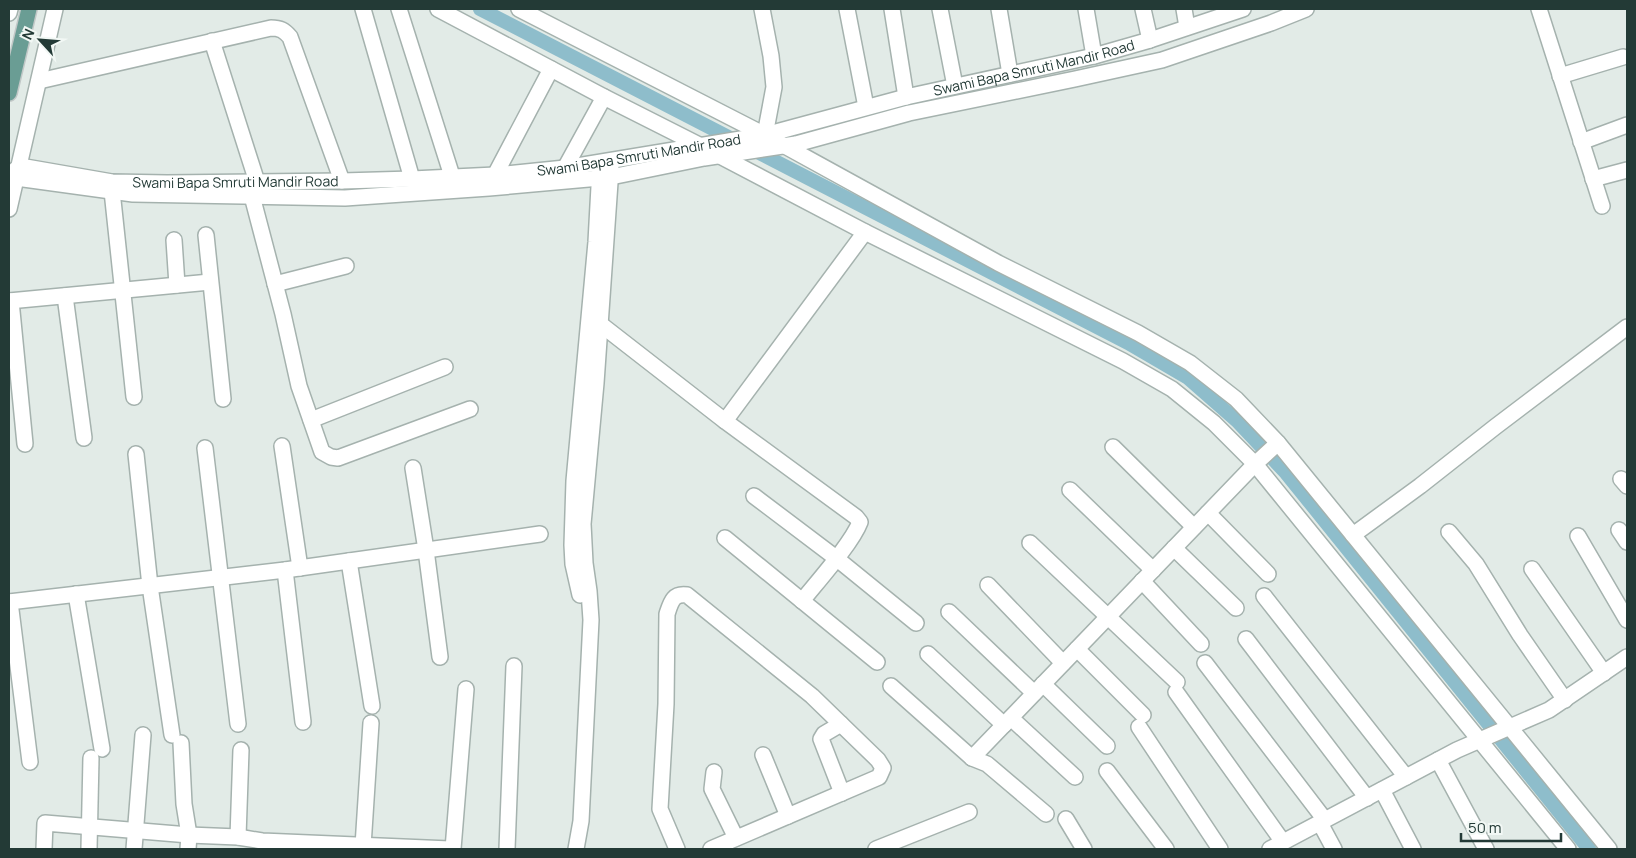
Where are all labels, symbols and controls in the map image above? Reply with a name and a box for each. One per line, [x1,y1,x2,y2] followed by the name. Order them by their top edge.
[15,15,65,65] north arrow
[17,25,39,43] text: N
[931,35,1137,100] street label: Swami Bapa Smruti Mandir Road
[536,129,742,180] street label: Swami Bapa Smruti Mandir Road
[132,171,339,192] street label: Swami Bapa Smruti Mandir Road
[1461,810,1561,842] scale bar
[1468,817,1502,838] text: 50 m

